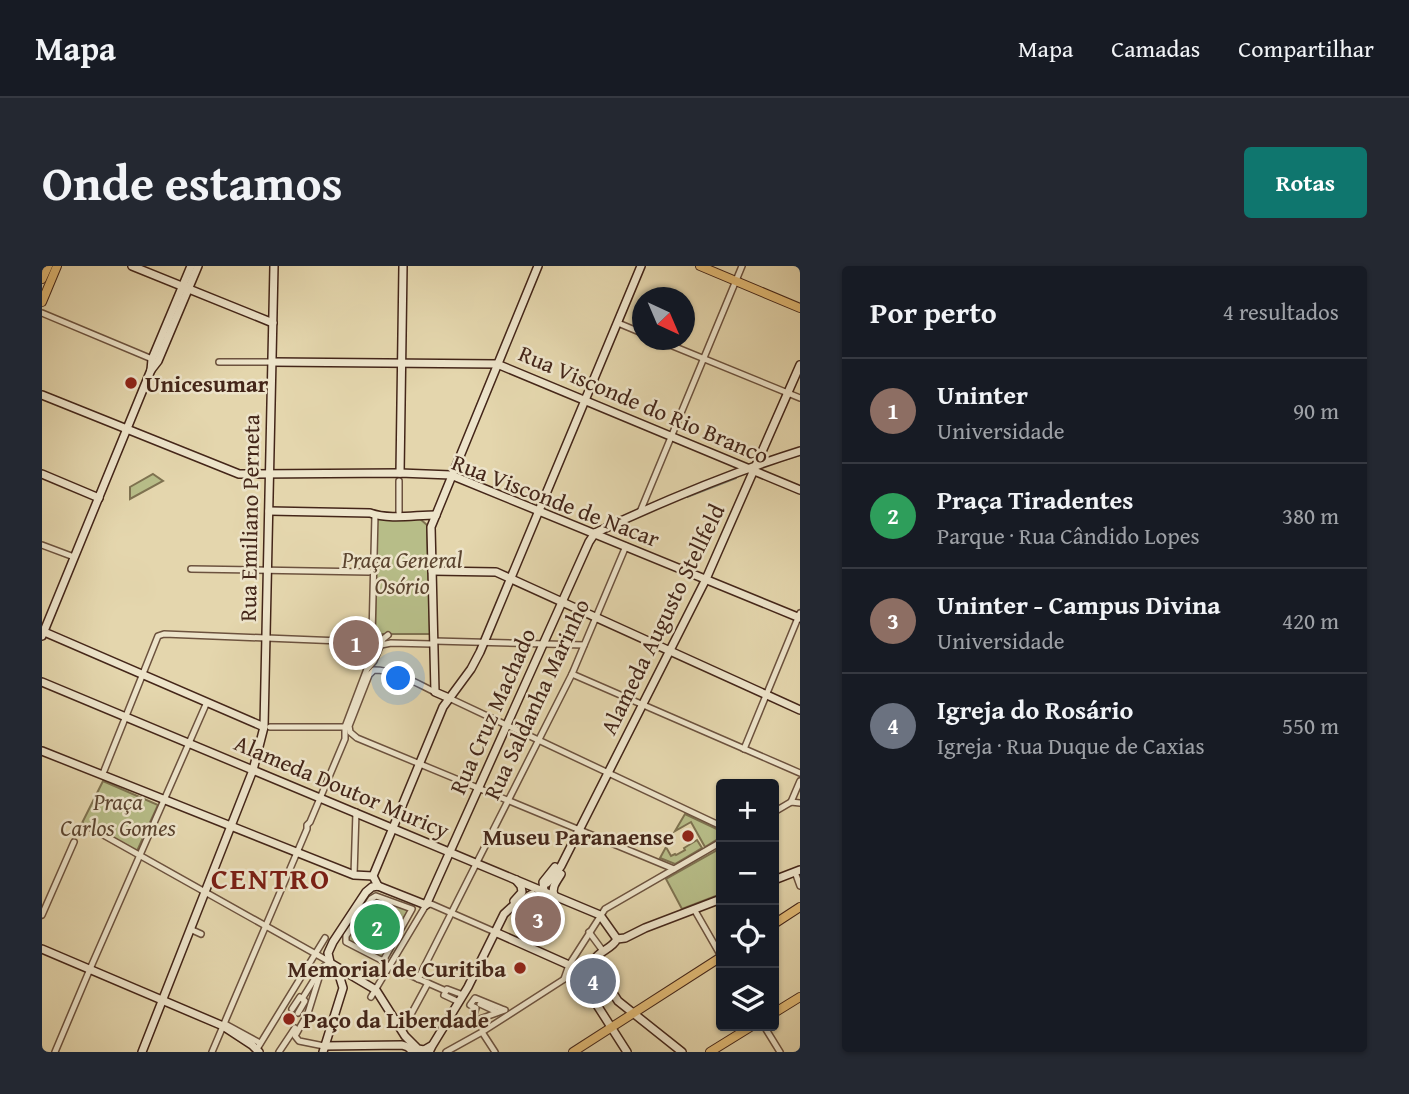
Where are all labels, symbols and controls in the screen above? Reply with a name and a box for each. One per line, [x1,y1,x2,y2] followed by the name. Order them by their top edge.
[35,24,116,72] text: Mapa
[1018,31,1073,66] text: Mapa
[1111,31,1200,66] text: Camadas
[1238,31,1374,66] text: Compartilhar
[42,146,343,218] text: Onde estamos
[1244,147,1367,218] button: Rotas
[632,287,695,350] north arrow
[870,290,997,334] text: Por perto
[1223,295,1339,328] text: 4 resultados
[514,336,774,472] street label: Rua Visconde do Rio Branco
[145,367,269,400] place label: Unicesumar
[123,375,139,391] marker: Unicesumar
[937,375,1028,414] text: Uninter
[887,394,899,427] text: 1
[1293,394,1339,427] text: 90 m
[231,414,267,622] street label: Rua Emiliano Perneta
[937,414,1065,447] text: Universidade
[447,445,665,555] street label: Rua Visconde de Nacar
[937,480,1133,519] text: Praça Tiradentes
[592,497,733,740] street label: Alameda Augusto Stellfeld
[887,499,899,532] text: 2
[1282,499,1339,532] text: 380 m
[937,519,1200,552] text: Parque · Rua Cândido Lopes
[341,543,463,602] park label: Praça General Osório
[937,585,1221,624] text: Uninter - Campus Divina
[475,593,597,805] street label: Rua Saldanha Marinho
[887,604,899,637] text: 3
[1282,604,1339,637] text: 420 m
[333,617,379,669] pin: 1
[441,623,543,799] street label: Rua Cruz Machado
[937,624,1065,657] text: Universidade
[381,661,415,695] your location
[937,690,1133,729] text: Igreja do Rosário
[887,709,899,742] text: 4
[1282,709,1339,742] text: 550 m
[229,726,455,846] street label: Alameda Doutor Muricy
[937,729,1205,762] text: Igreja · Rua Duque de Caxias
[716,779,779,1031] map controls
[716,779,779,842] button: +
[60,785,176,844] park label: Praça Carlos Gomes
[483,820,674,853] place label: Museu Paranaense
[680,828,696,844] marker: Museu Paranaense
[716,842,779,905] button: −
[211,856,331,900] district label: CENTRO
[515,893,561,945] pin: 3
[354,901,400,953] pin: 2
[716,905,779,968] button: locate
[288,952,506,985] place label: Memorial de Curitiba
[570,955,616,1007] pin: 4
[512,960,528,976] marker: Memorial de Curitiba
[716,968,779,1031] button: layers
[303,1003,489,1036] place label: Paço da Liberdade
[281,1011,297,1027] marker: Paço da Liberdade

